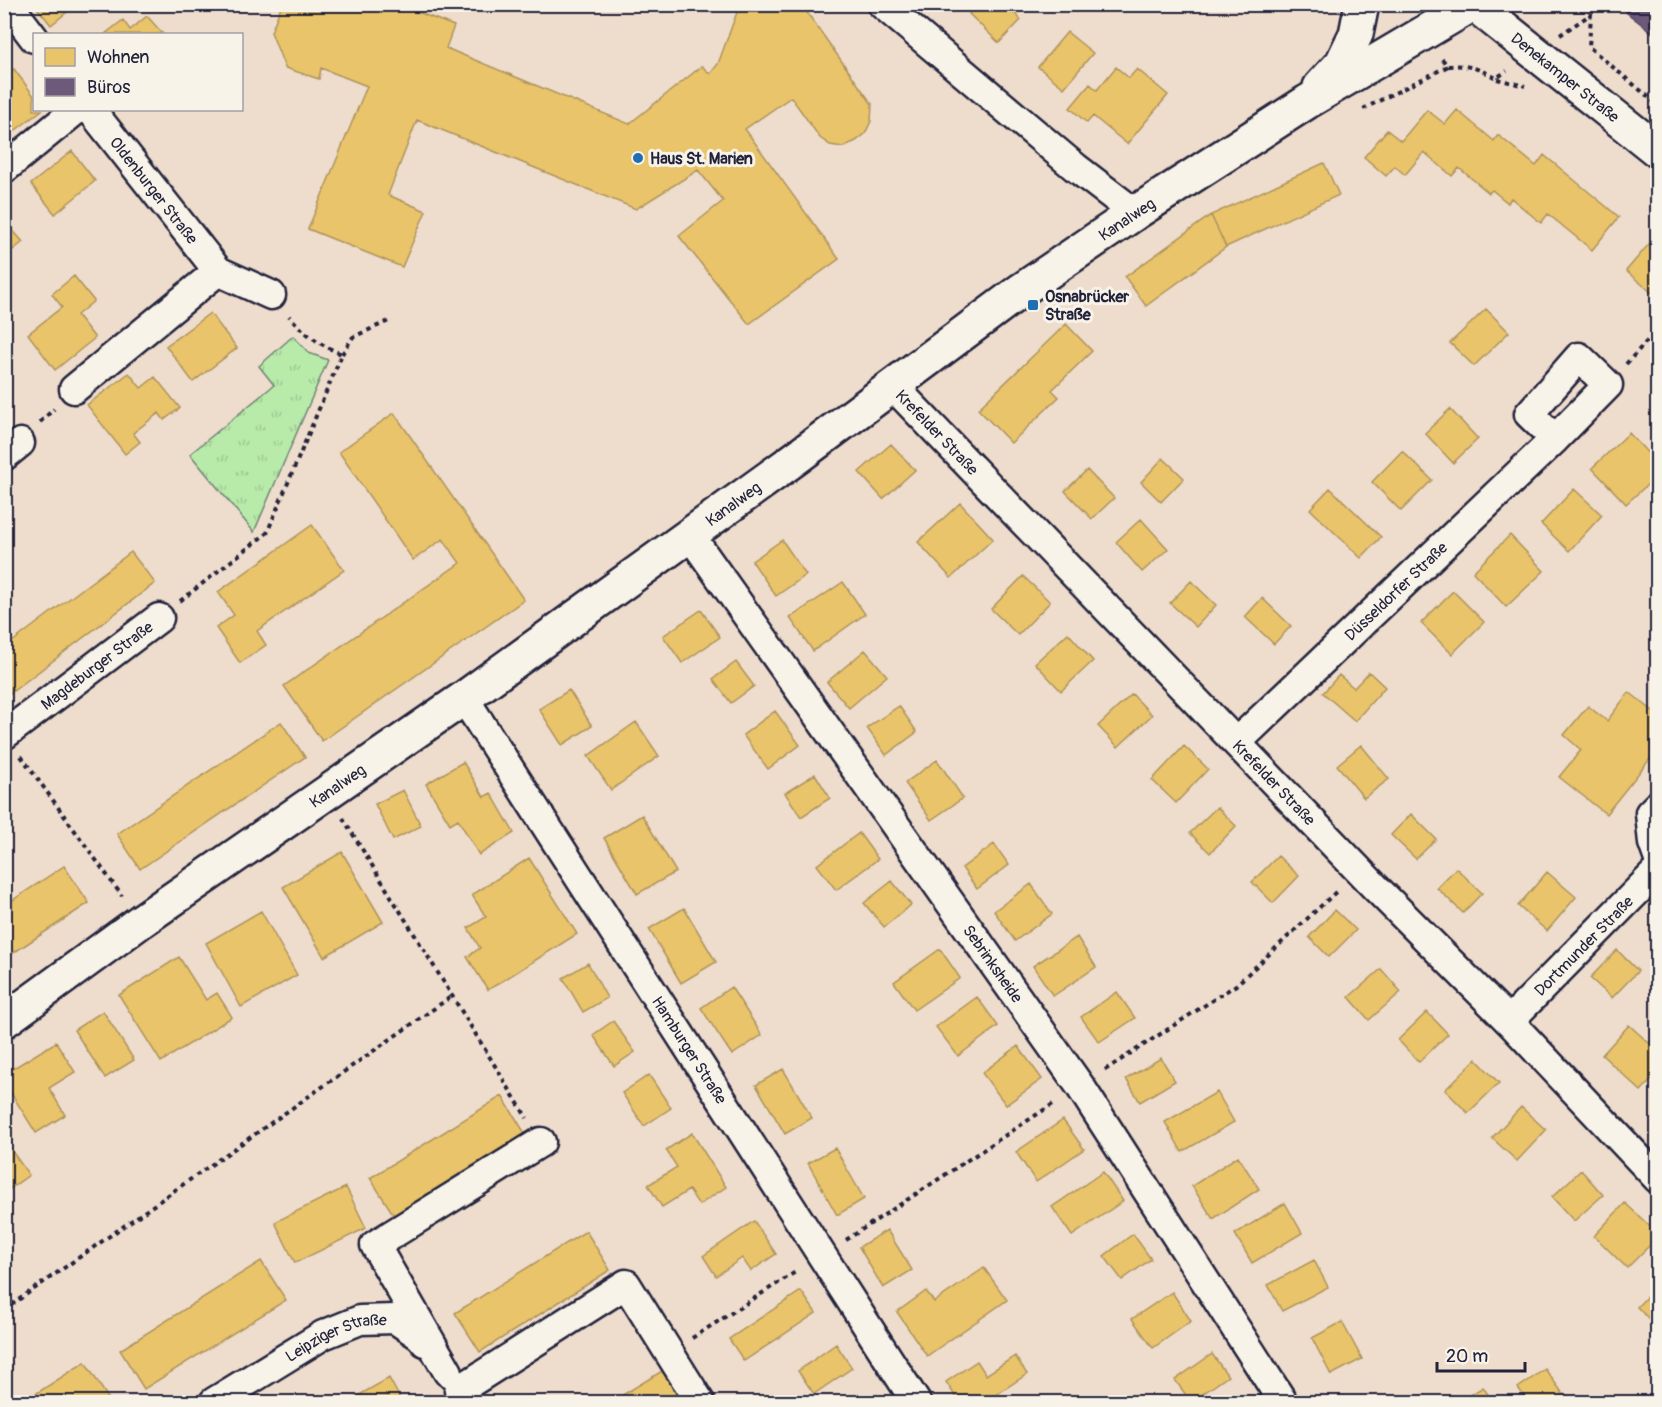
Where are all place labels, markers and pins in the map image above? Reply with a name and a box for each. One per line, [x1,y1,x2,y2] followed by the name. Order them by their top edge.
[650,149,753,169] place label: Haus St. Marien
[631,151,645,165] marker: Haus St. Marien
[1045,287,1129,325] place label: Osnabrücker Straße
[1026,298,1040,312] marker: Osnabrücker Straße

